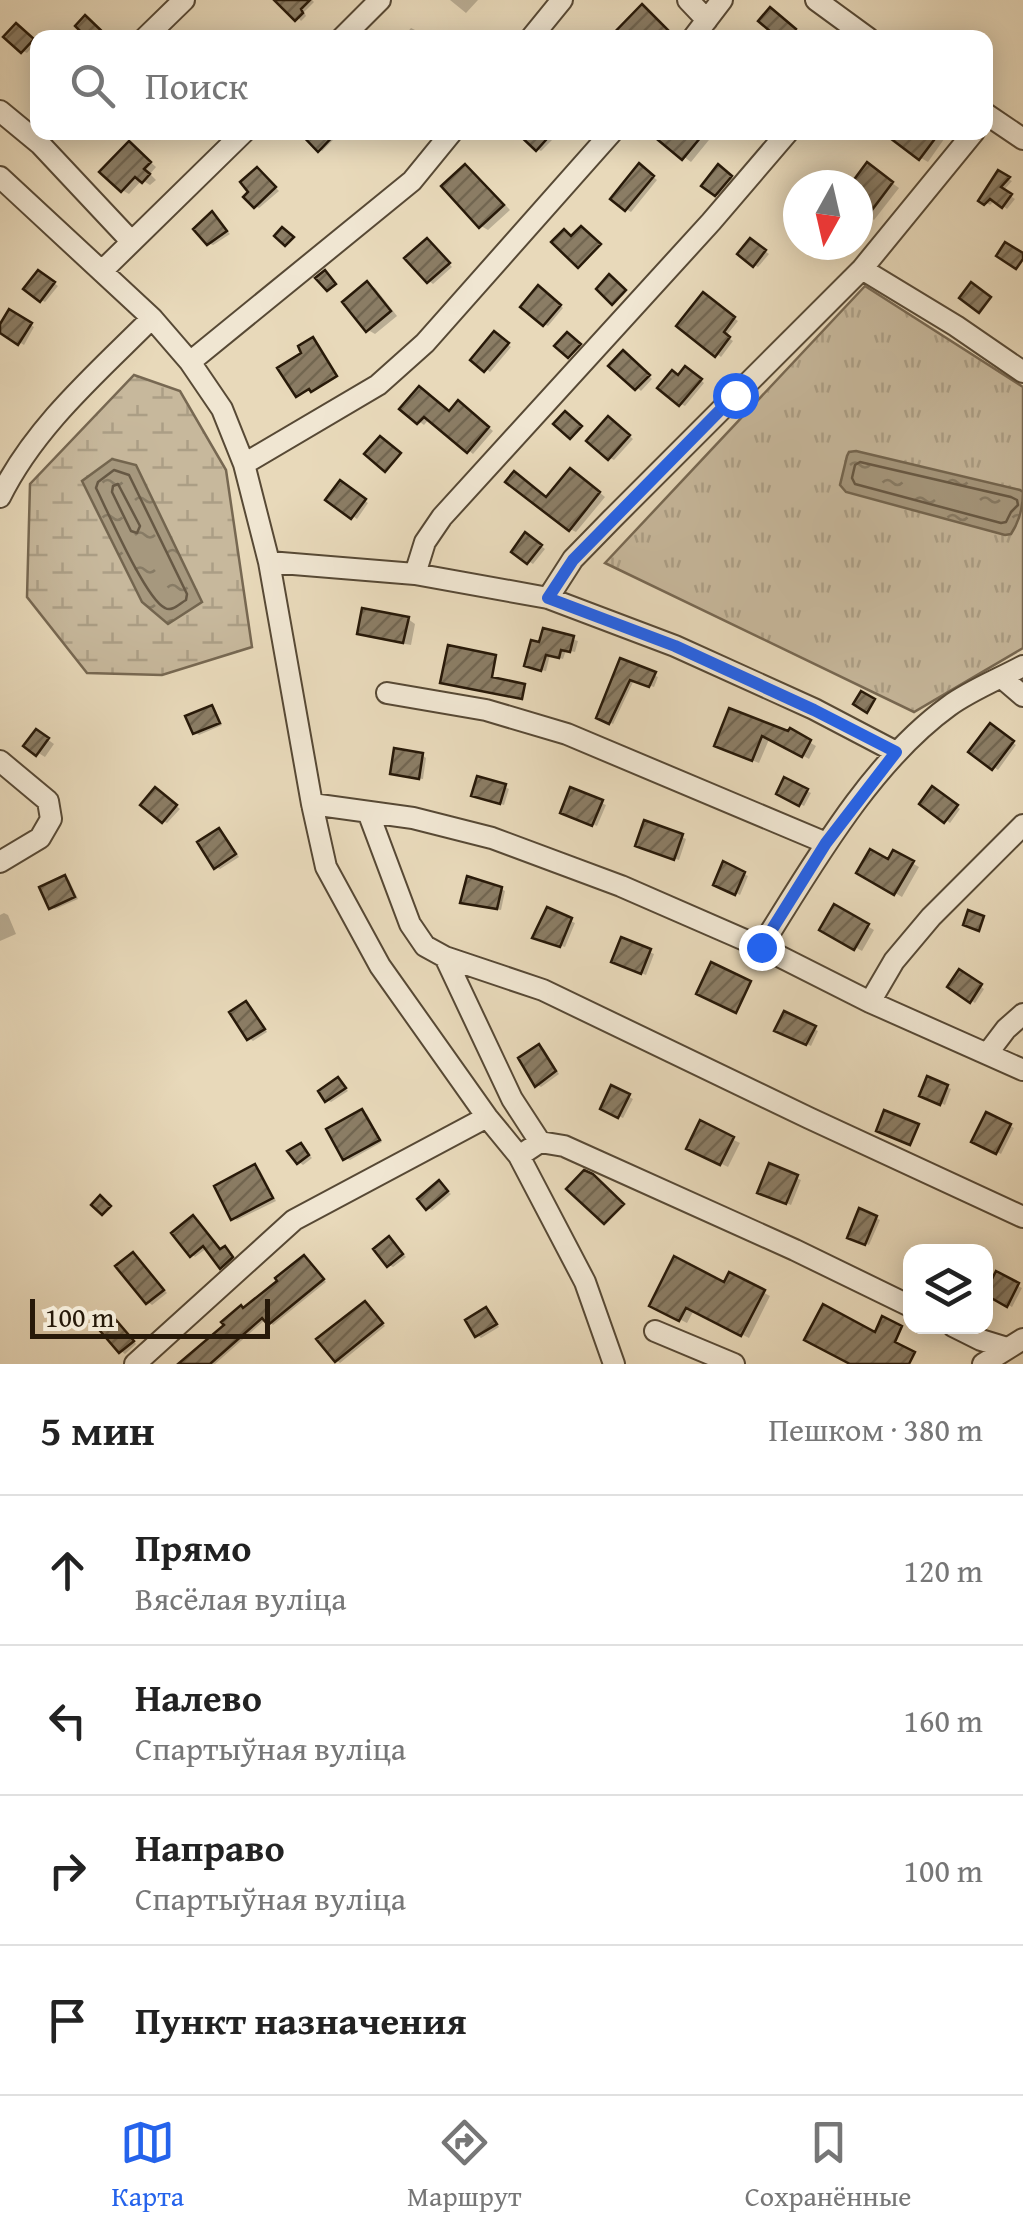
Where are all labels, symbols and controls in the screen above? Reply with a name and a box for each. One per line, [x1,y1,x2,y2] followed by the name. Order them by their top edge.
[30,30,993,140] search box
[145,57,248,113] text: Поиск
[65,58,120,113] icon: search
[783,170,873,260] north arrow
[713,373,759,419] route start
[739,925,785,971] route end
[903,1244,993,1334] map controls
[903,1244,993,1334] button: layers
[30,1294,270,1338] scale bar
[45,1296,114,1337] text: 100 m
[40,1399,155,1460] text: 5 мин
[768,1406,983,1453] text: Пешком · 380 m
[135,1519,251,1575] text: Прямо
[40,1543,95,1598] icon: ahead
[904,1547,983,1594] text: 120 m
[135,1575,347,1622] text: Вясёлая вуліца
[135,1669,262,1725] text: Налево
[40,1693,95,1748] icon: left
[904,1697,983,1744] text: 160 m
[135,1725,406,1772] text: Спартыўная вуліца
[135,1819,285,1875] text: Направо
[40,1843,95,1898] icon: right
[904,1847,983,1894] text: 100 m
[135,1875,406,1922] text: Спартыўная вуліца
[135,1992,467,2048] text: Пункт назначения
[40,1993,95,2048] icon: arrive
[112,2115,184,2216] tab: Карта
[407,2115,522,2216] tab: Маршрут
[745,2115,911,2216] tab: Сохранённые

